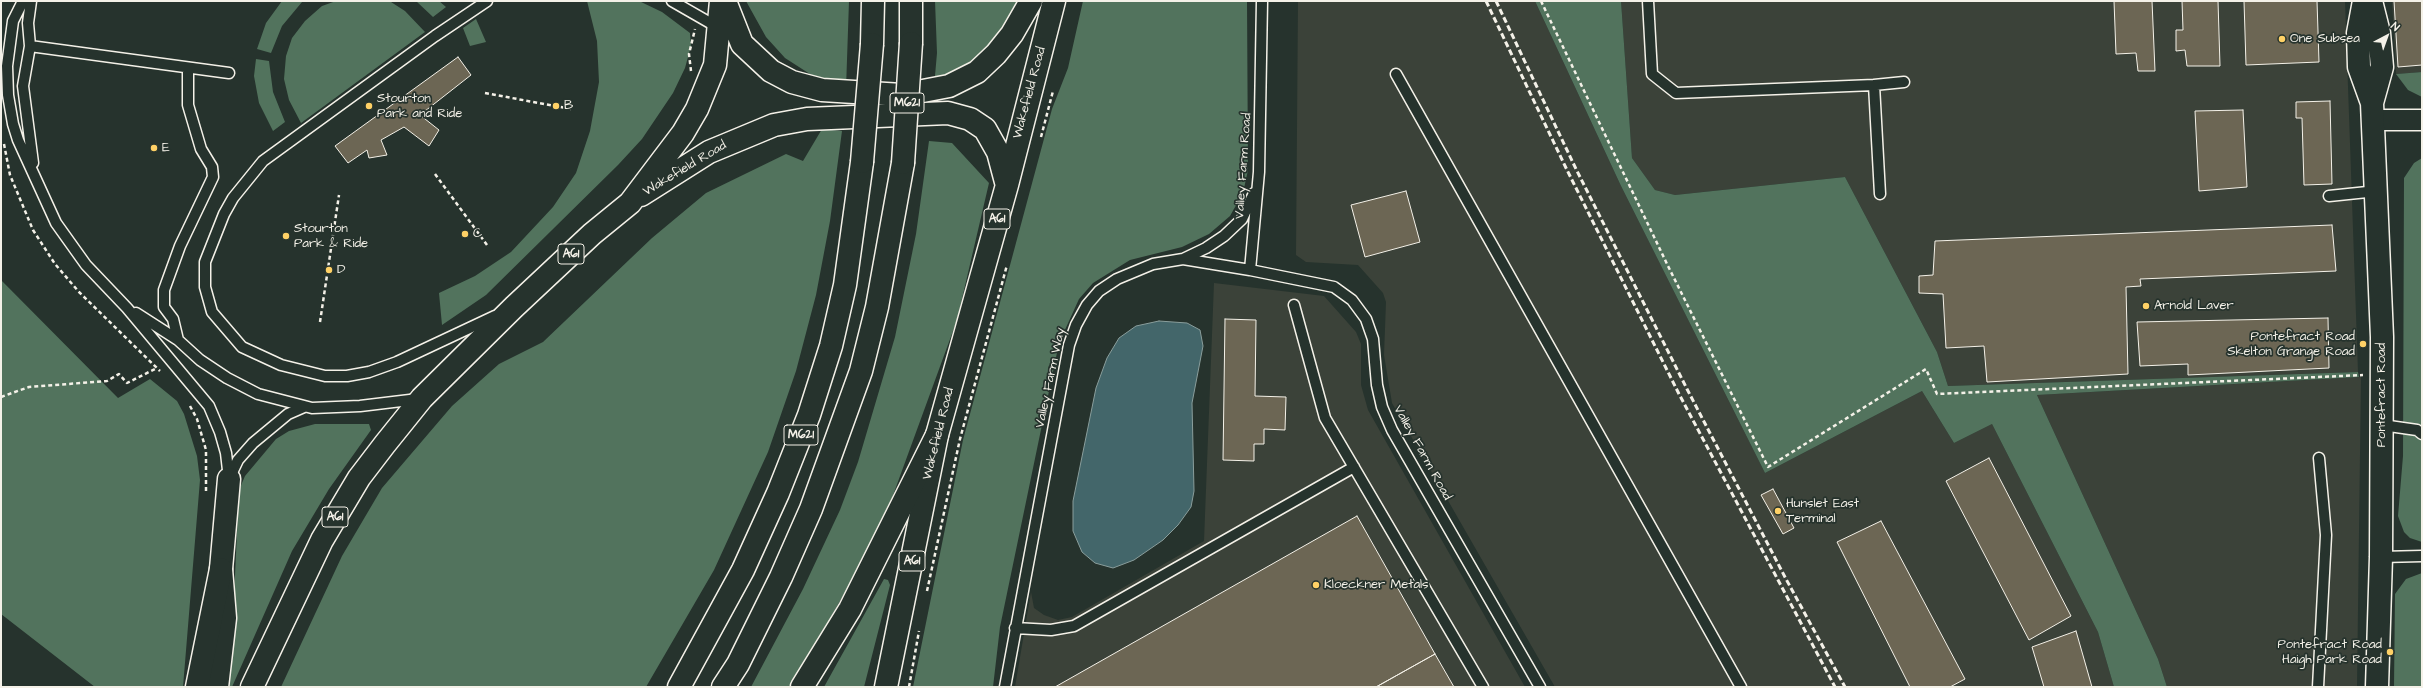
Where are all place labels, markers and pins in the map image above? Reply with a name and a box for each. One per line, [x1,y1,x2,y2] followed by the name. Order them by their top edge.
[2290,31,2360,47] place label: One Subsea
[2277,34,2287,44] marker: One Subsea
[377,91,462,122] place label: Stourton Park and Ride
[564,98,573,114] place label: B
[364,101,374,111] marker: Stourton Park and Ride
[551,101,561,111] marker: B
[162,140,170,156] place label: E
[149,143,159,153] marker: E
[294,221,368,252] place label: Stourton Park & Ride
[473,226,482,242] place label: C
[460,229,470,239] marker: C
[281,231,291,241] marker: Stourton Park & Ride
[337,262,345,278] place label: D
[324,265,334,275] marker: D
[2154,298,2234,314] place label: Arnold Laver
[2141,301,2151,311] marker: Arnold Laver
[2227,329,2355,360] place label: Pontefract Road Skelton Grange Road
[2358,339,2368,349] marker: Pontefract Road Skelton Grange Road
[1786,496,1859,527] place label: Hunslet East Terminal
[1773,506,1783,516] marker: Hunslet East Terminal
[1324,577,1429,593] place label: Kloeckner Metals
[1311,580,1321,590] marker: Kloeckner Metals
[2278,637,2382,668] place label: Pontefract Road Haigh Park Road
[2385,647,2395,657] marker: Pontefract Road Haigh Park Road

